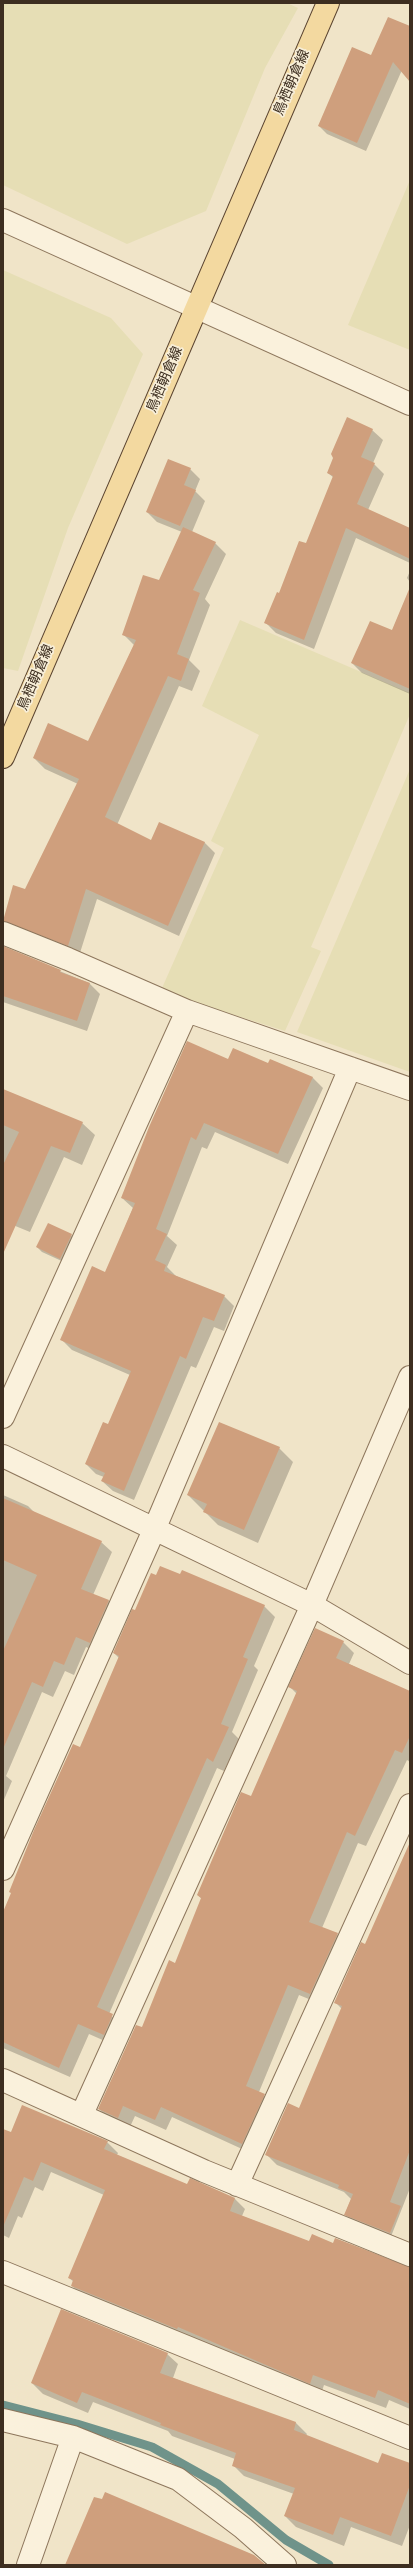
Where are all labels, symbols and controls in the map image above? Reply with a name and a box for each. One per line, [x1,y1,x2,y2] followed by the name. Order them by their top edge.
[272,48,314,118] street label: 鳥栖朝倉線
[145,345,187,415] street label: 鳥栖朝倉線
[16,643,58,713] street label: 鳥栖朝倉線

